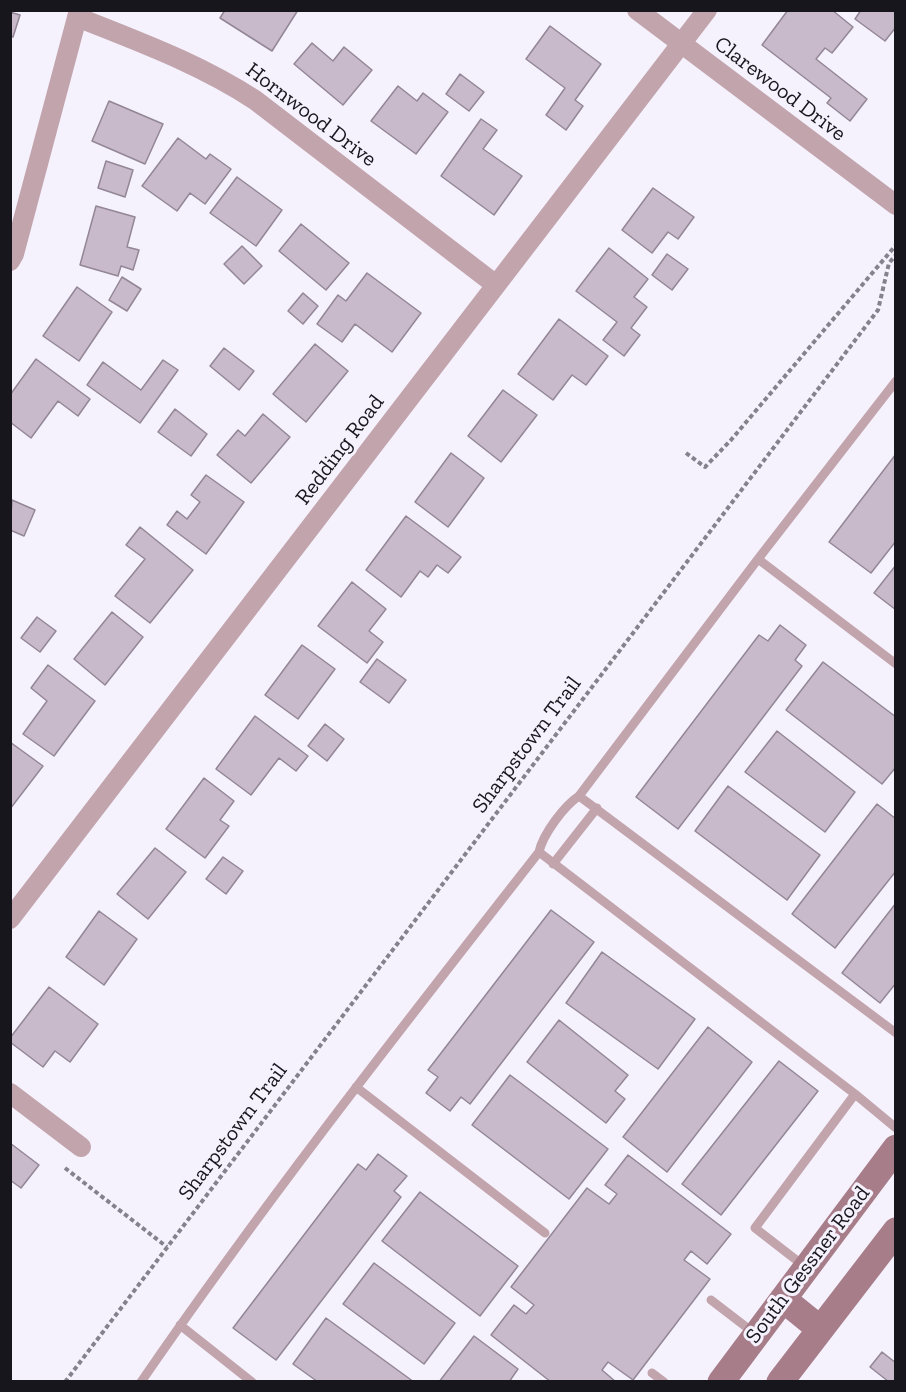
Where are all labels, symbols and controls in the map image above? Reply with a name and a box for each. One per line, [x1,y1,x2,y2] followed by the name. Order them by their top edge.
[709,31,851,147] street label: Clarewood Drive
[240,57,382,173] street label: Hornwood Drive
[290,390,390,510] street label: Redding Road
[467,671,587,819] street label: Sharpstown Trail
[173,1058,293,1206] street label: Sharpstown Trail
[740,1181,876,1349] street label: South Gessner Road

